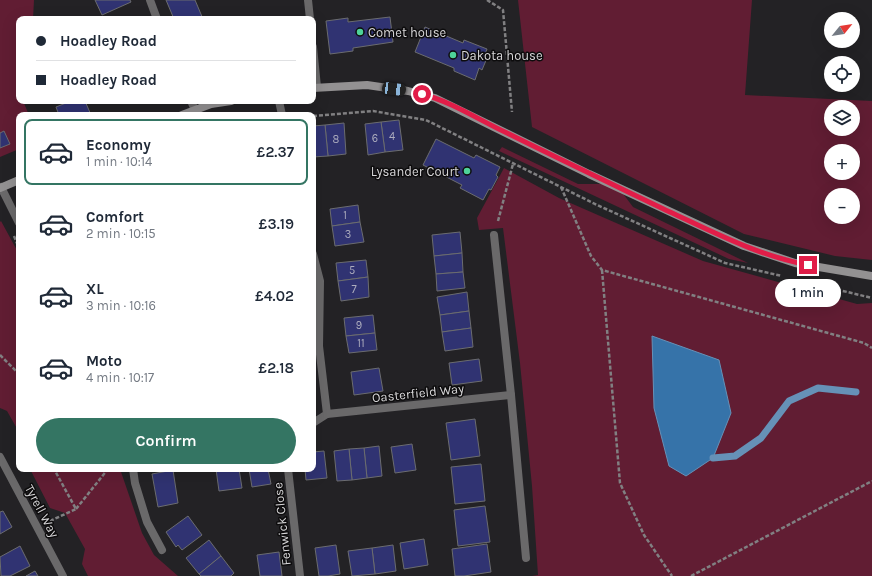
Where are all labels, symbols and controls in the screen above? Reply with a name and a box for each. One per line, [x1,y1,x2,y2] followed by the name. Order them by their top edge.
[824,12,860,48] north arrow
[824,12,860,224] map controls
[368,25,447,40] place label: Comet house
[355,27,365,37] marker: Comet house
[60,32,157,50] text: Hoadley Road
[461,48,543,63] place label: Dakota house
[448,50,458,60] marker: Dakota house
[824,56,860,92] button: locate
[60,71,157,89] text: Hoadley Road
[381,82,407,96] car
[413,85,431,103] route start
[824,100,860,136] button: layers
[389,130,395,143] house number: 4
[372,132,378,145] house number: 6
[333,133,340,146] house number: 8
[38,134,74,170] icon: car
[86,136,151,154] text: Economy
[257,143,294,161] text: £2.37
[824,144,860,180] button: +
[86,154,152,169] text: 1 min · 10:14
[371,164,459,179] place label: Lysander Court
[462,166,472,176] marker: Lysander Court
[824,188,860,224] button: −
[38,206,74,242] icon: car
[86,208,144,226] text: Comfort
[343,209,347,222] house number: 1
[259,215,294,233] text: £3.19
[86,226,156,241] text: 2 min · 10:15
[345,228,351,241] house number: 3
[799,256,817,274] route end
[349,264,355,277] house number: 5
[38,278,74,314] icon: car
[775,279,841,307] callout: 1 min
[86,280,104,298] text: XL
[351,283,357,296] house number: 7
[792,285,824,300] text: 1 min
[255,287,294,305] text: £4.02
[86,298,156,313] text: 3 min · 10:16
[356,319,362,332] house number: 9
[357,337,365,350] house number: 11
[38,350,74,386] icon: car
[86,352,122,370] text: Moto
[258,359,294,377] text: £2.18
[86,370,154,385] text: 4 min · 10:17
[371,381,465,405] street label: Oasterfield Way
[36,418,296,464] button: Confirm
[270,481,294,566] street label: Fenwick Close
[22,482,62,540] street label: Tyrell Way

